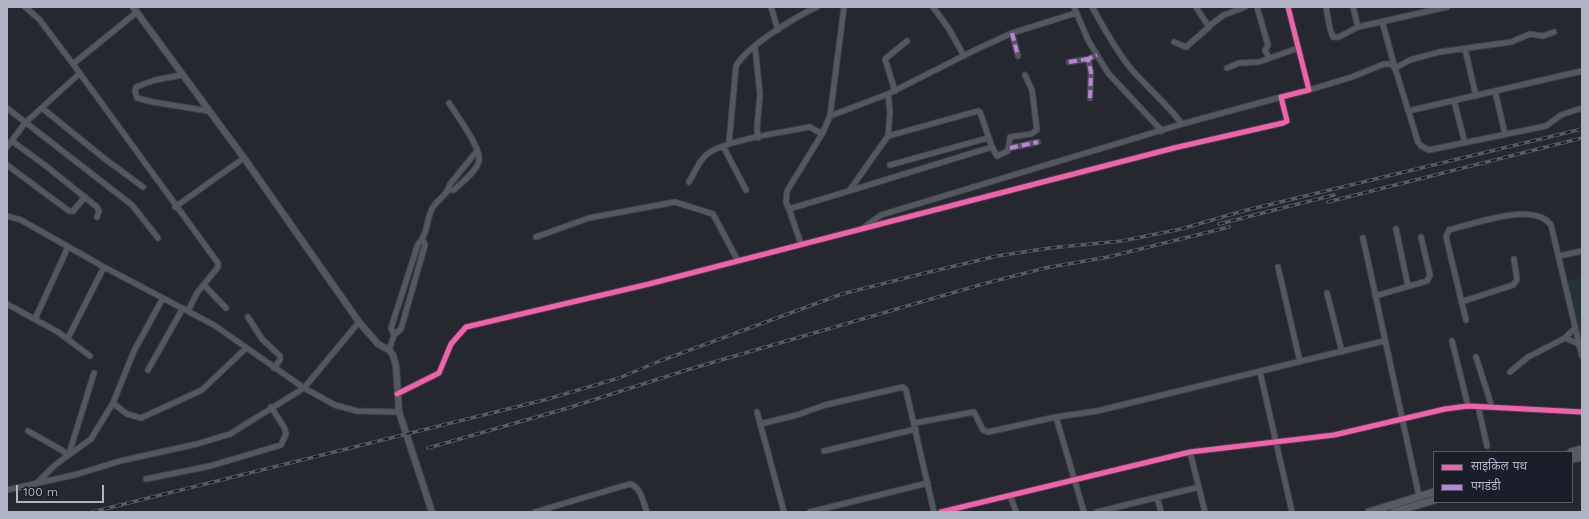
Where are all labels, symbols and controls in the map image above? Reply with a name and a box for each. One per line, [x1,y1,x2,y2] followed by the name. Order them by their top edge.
[1433,451,1573,503] legend
[1471,459,1527,473] text: साइकिल पथ
[18,477,106,503] scale bar
[1471,479,1501,493] text: पगडंडी
[23,485,58,499] text: 100 m

